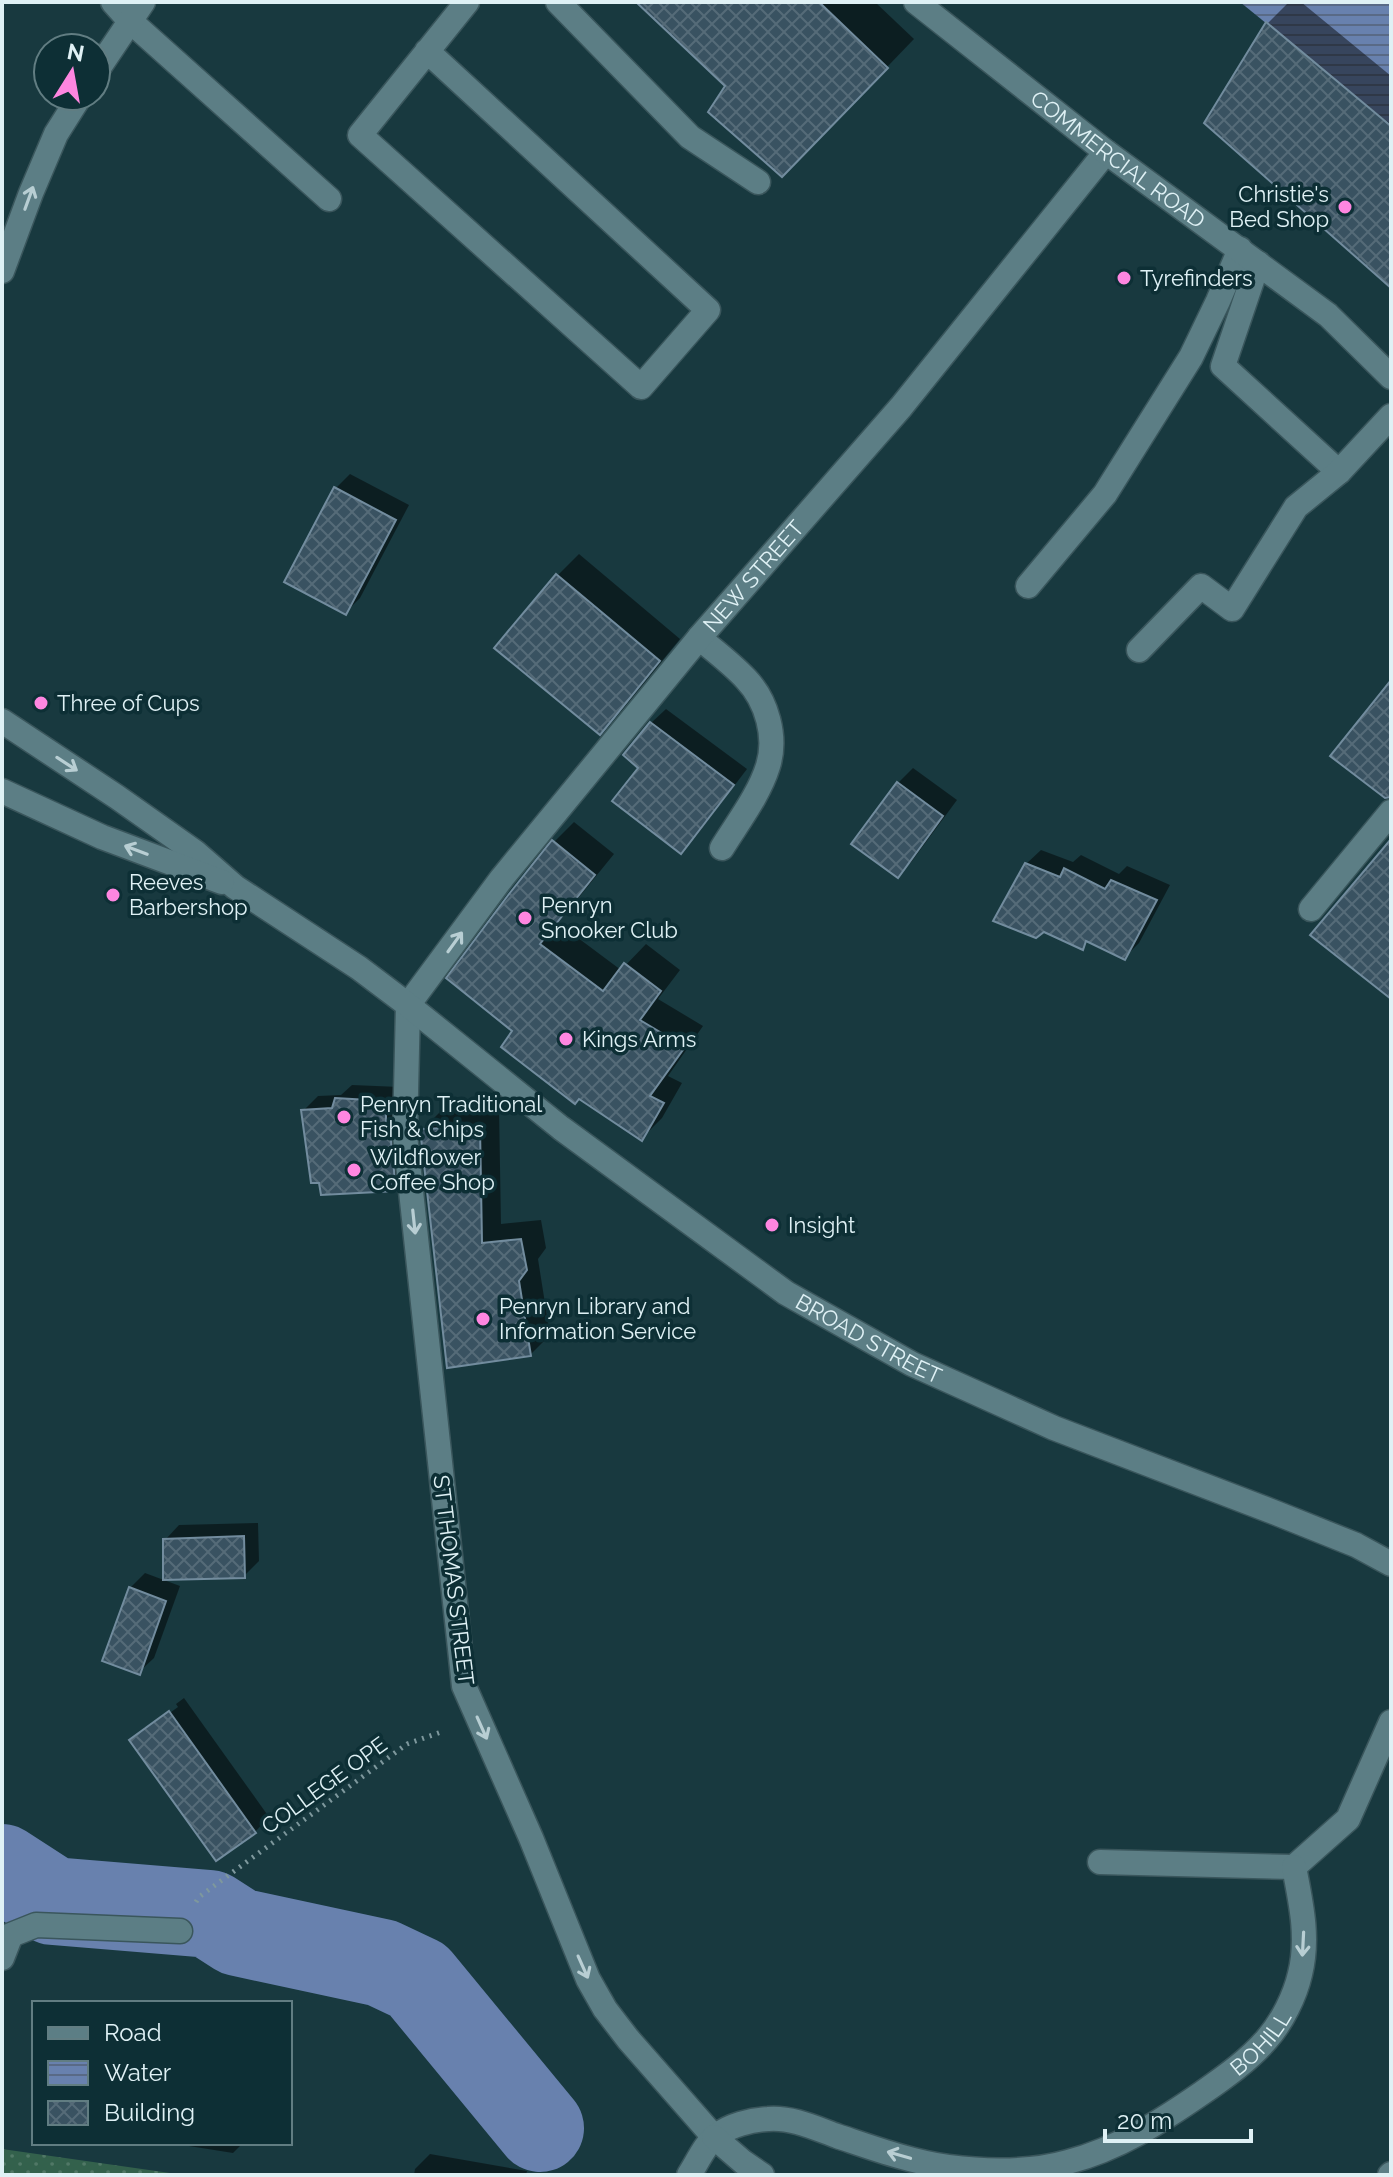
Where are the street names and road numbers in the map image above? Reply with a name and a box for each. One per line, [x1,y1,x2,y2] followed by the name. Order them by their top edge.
[1026,85,1210,233] street label: COMMERCIAL ROAD
[698,514,809,637] street label: NEW STREET
[791,1288,946,1389] street label: BROAD STREET
[428,1473,480,1687] street label: ST THOMAS STREET
[256,1731,392,1839] street label: COLLEGE OPE
[1225,2006,1296,2081] street label: BOHILL

